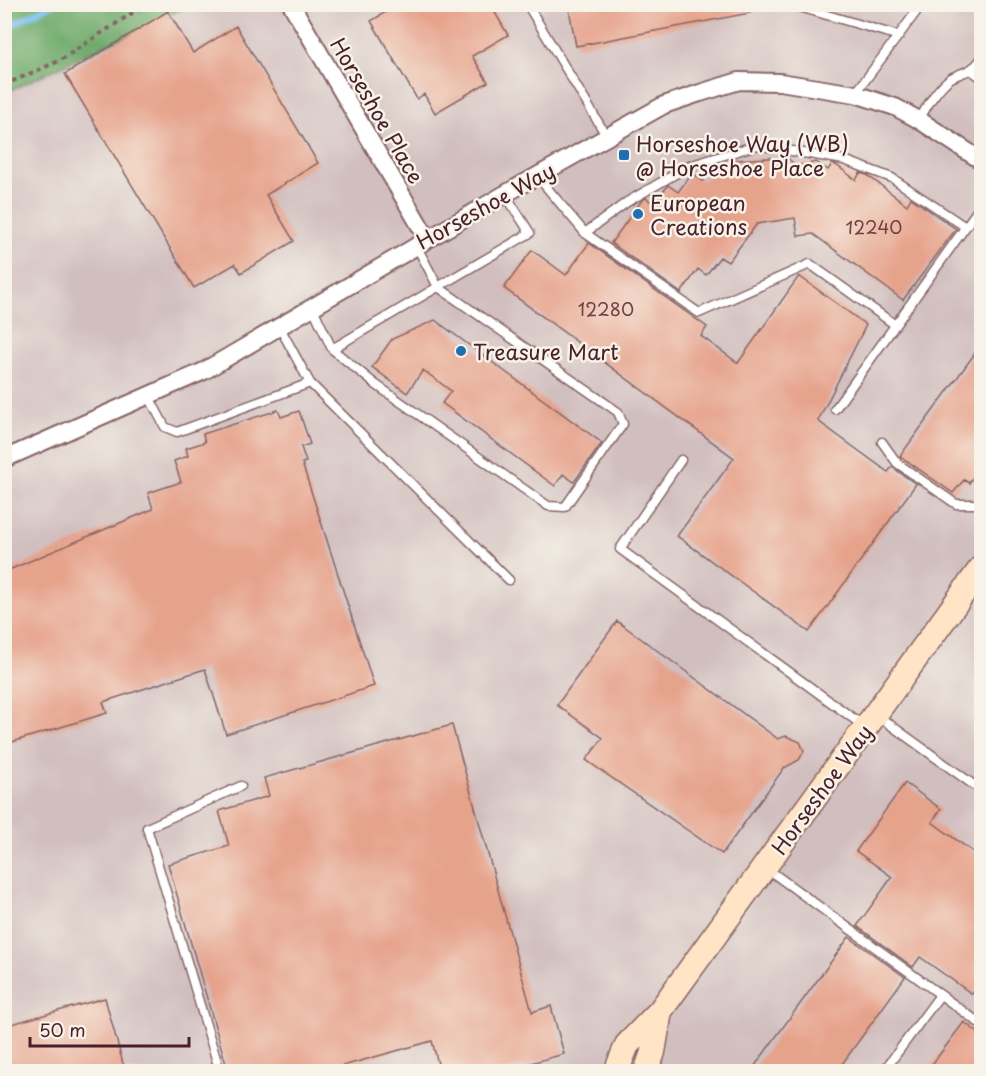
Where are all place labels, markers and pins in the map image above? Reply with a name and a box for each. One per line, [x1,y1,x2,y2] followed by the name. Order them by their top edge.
[636,127,849,183] place label: Horseshoe Way (WB) @ Horseshoe Place
[617,148,631,162] marker: Horseshoe Way (WB) @ Horseshoe Place
[650,186,747,242] place label: European Creations
[631,207,645,221] marker: European Creations
[473,335,619,367] place label: Treasure Mart
[454,344,468,358] marker: Treasure Mart

